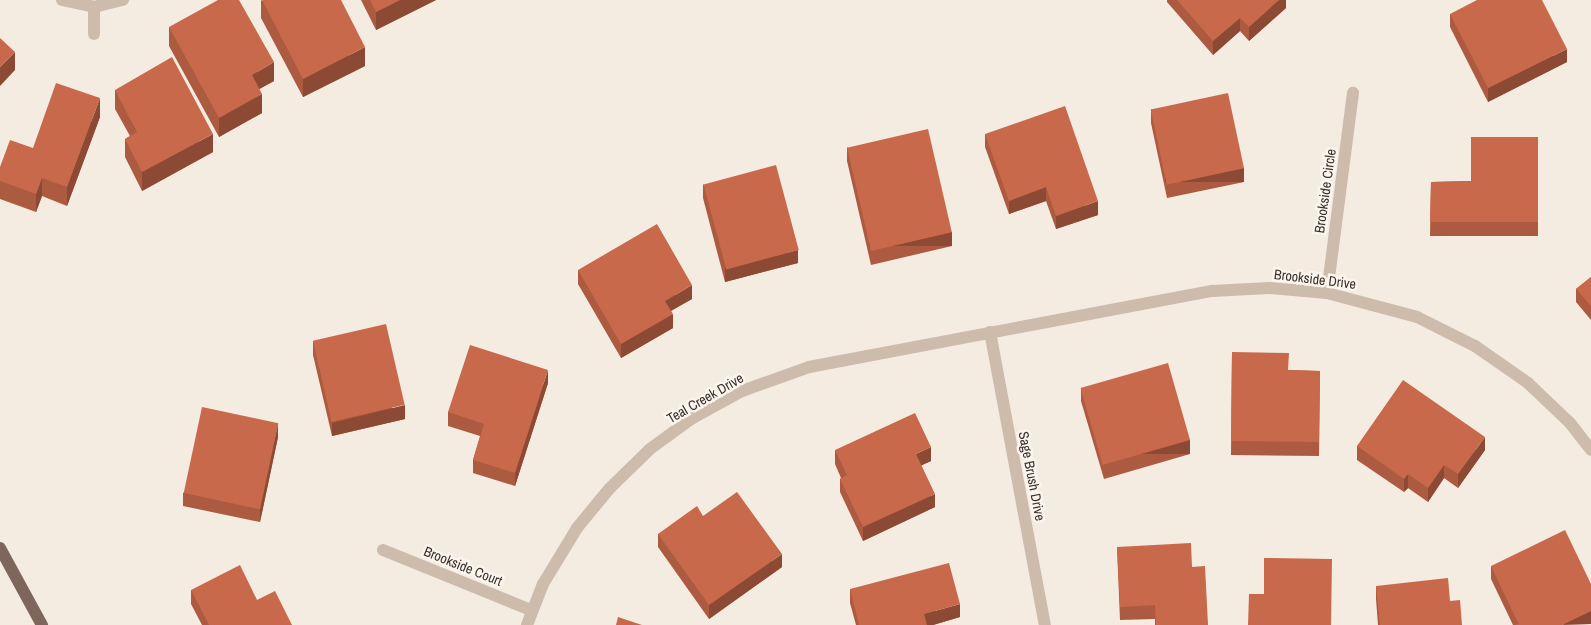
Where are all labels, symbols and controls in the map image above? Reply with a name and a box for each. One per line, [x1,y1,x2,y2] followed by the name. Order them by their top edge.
[1311,148,1339,234] street label: Brookside Circle
[1273,266,1357,292] street label: Brookside Drive
[664,369,746,427] street label: Teal Creek Drive
[1015,430,1049,522] street label: Sage Brush Drive
[421,543,505,589] street label: Brookside Court

